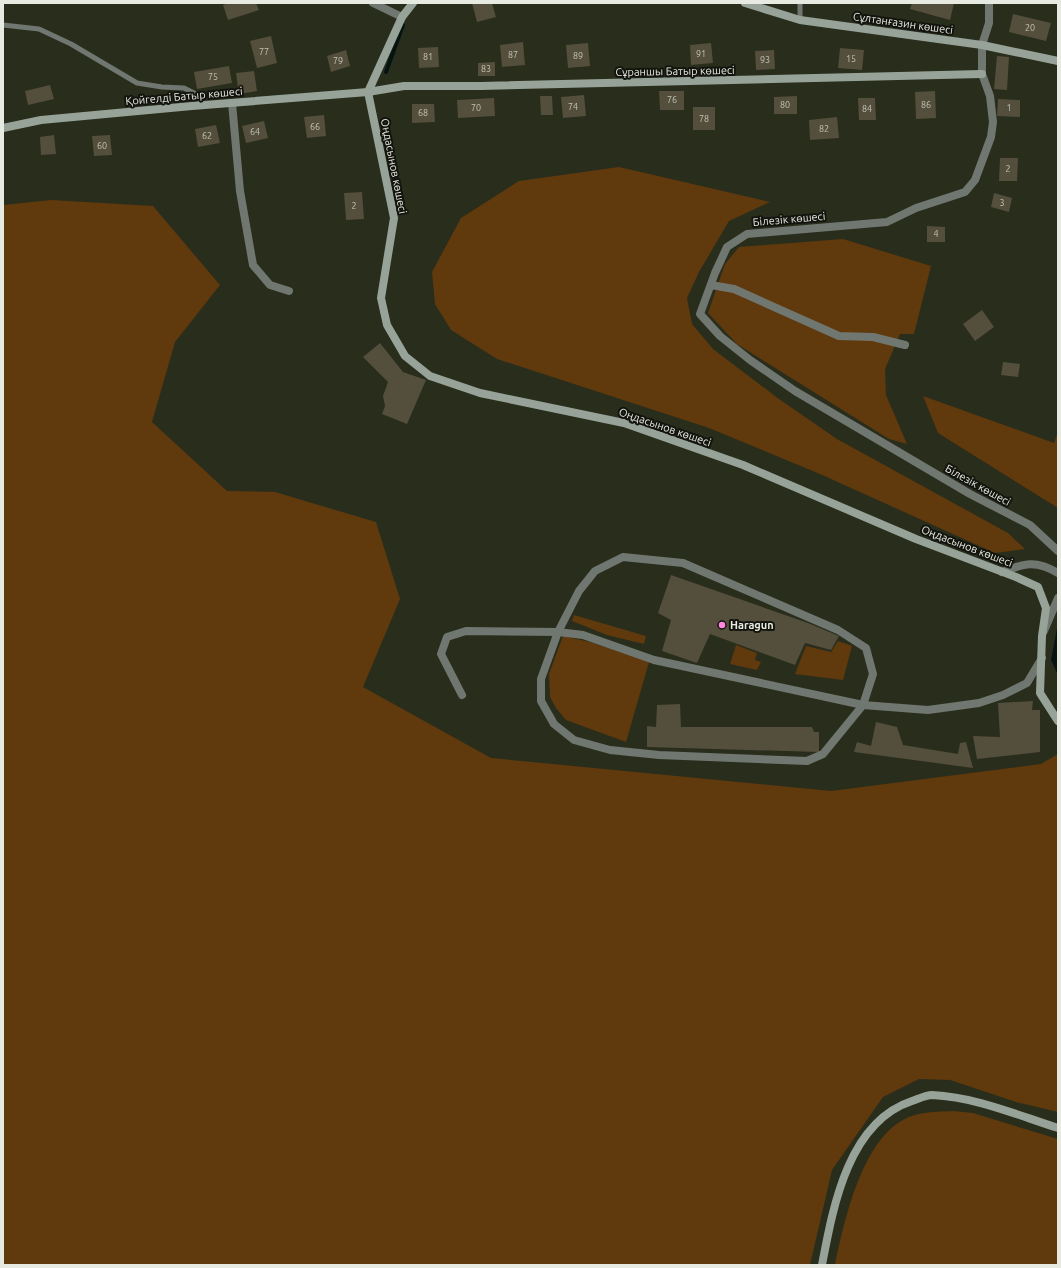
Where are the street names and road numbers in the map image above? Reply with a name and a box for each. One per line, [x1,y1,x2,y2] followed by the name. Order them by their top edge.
[852,10,954,36] street label: Сұлтанғазин көшесі
[615,64,735,78] street label: Сұраншы Батыр көшесі
[125,85,243,107] street label: Қойгелді Батыр көшесі
[379,117,409,215] street label: Оңдасынов көшесі
[752,210,826,228] street label: Білезік көшесі
[617,406,713,448] street label: Оңдасынов көшесі
[943,462,1013,508] street label: Білезік көшесі
[920,523,1014,569] street label: Оңдасынов көшесі

